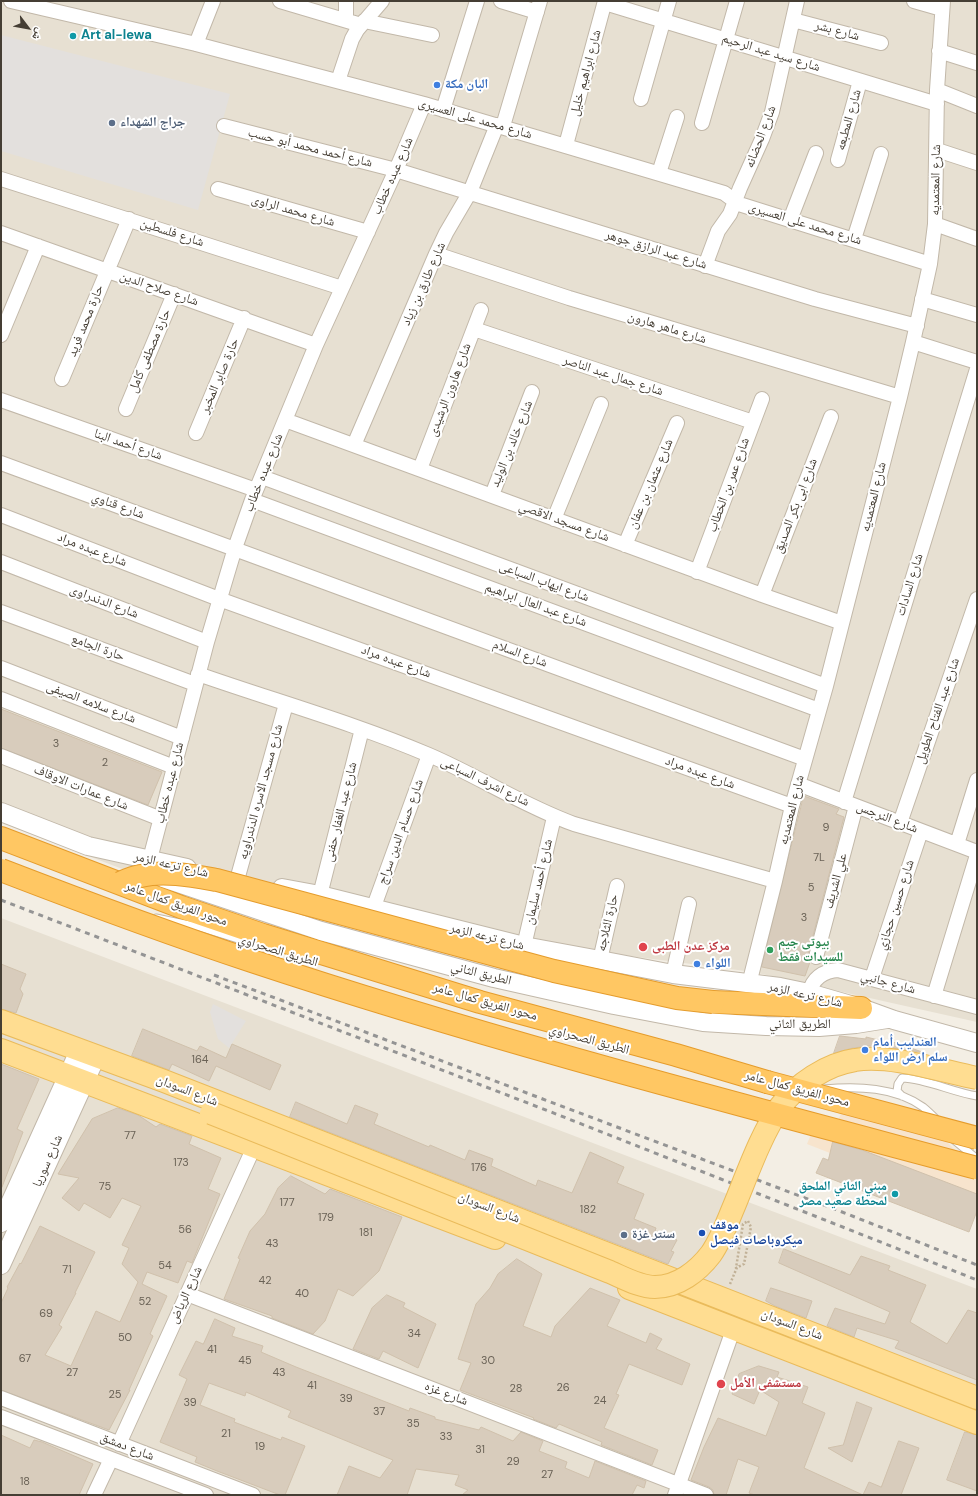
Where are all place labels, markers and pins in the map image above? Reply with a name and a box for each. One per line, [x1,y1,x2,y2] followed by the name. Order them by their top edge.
[81,28,152,44] place label: Art al-lewa
[68,31,78,41] marker: Art al-lewa
[445,77,488,93] place label: البان مكة
[432,80,442,90] marker: البان مكة
[120,115,185,131] place label: جراج الشهداء
[107,118,117,128] marker: جراج الشهداء
[778,935,843,966] place label: بيوتى جيم للسيدات فقط
[652,939,730,955] place label: مركز عدن الطبى
[637,941,649,953] marker: مركز عدن الطبى
[765,945,775,955] marker: بيوتى جيم للسيدات فقط
[705,956,731,972] place label: اللواء
[692,959,702,969] marker: اللواء
[873,1035,948,1066] place label: العندليب أمام سلم ارض اللواء
[860,1045,870,1055] marker: العندليب أمام سلم ارض اللواء
[799,1179,887,1210] place label: مبني الثاني الملحق لمحطة صعيد مصر
[890,1189,900,1199] marker: مبني الثاني الملحق لمحطة صعيد مصر
[710,1218,803,1249] place label: موقف ميكروباصات فيصل
[632,1227,675,1243] place label: سنتر غزة
[697,1228,707,1238] marker: موقف ميكروباصات فيصل
[619,1230,629,1240] marker: سنتر غزة
[730,1376,801,1392] place label: مستشفى الأمل
[715,1378,727,1390] marker: مستشفى الأمل

